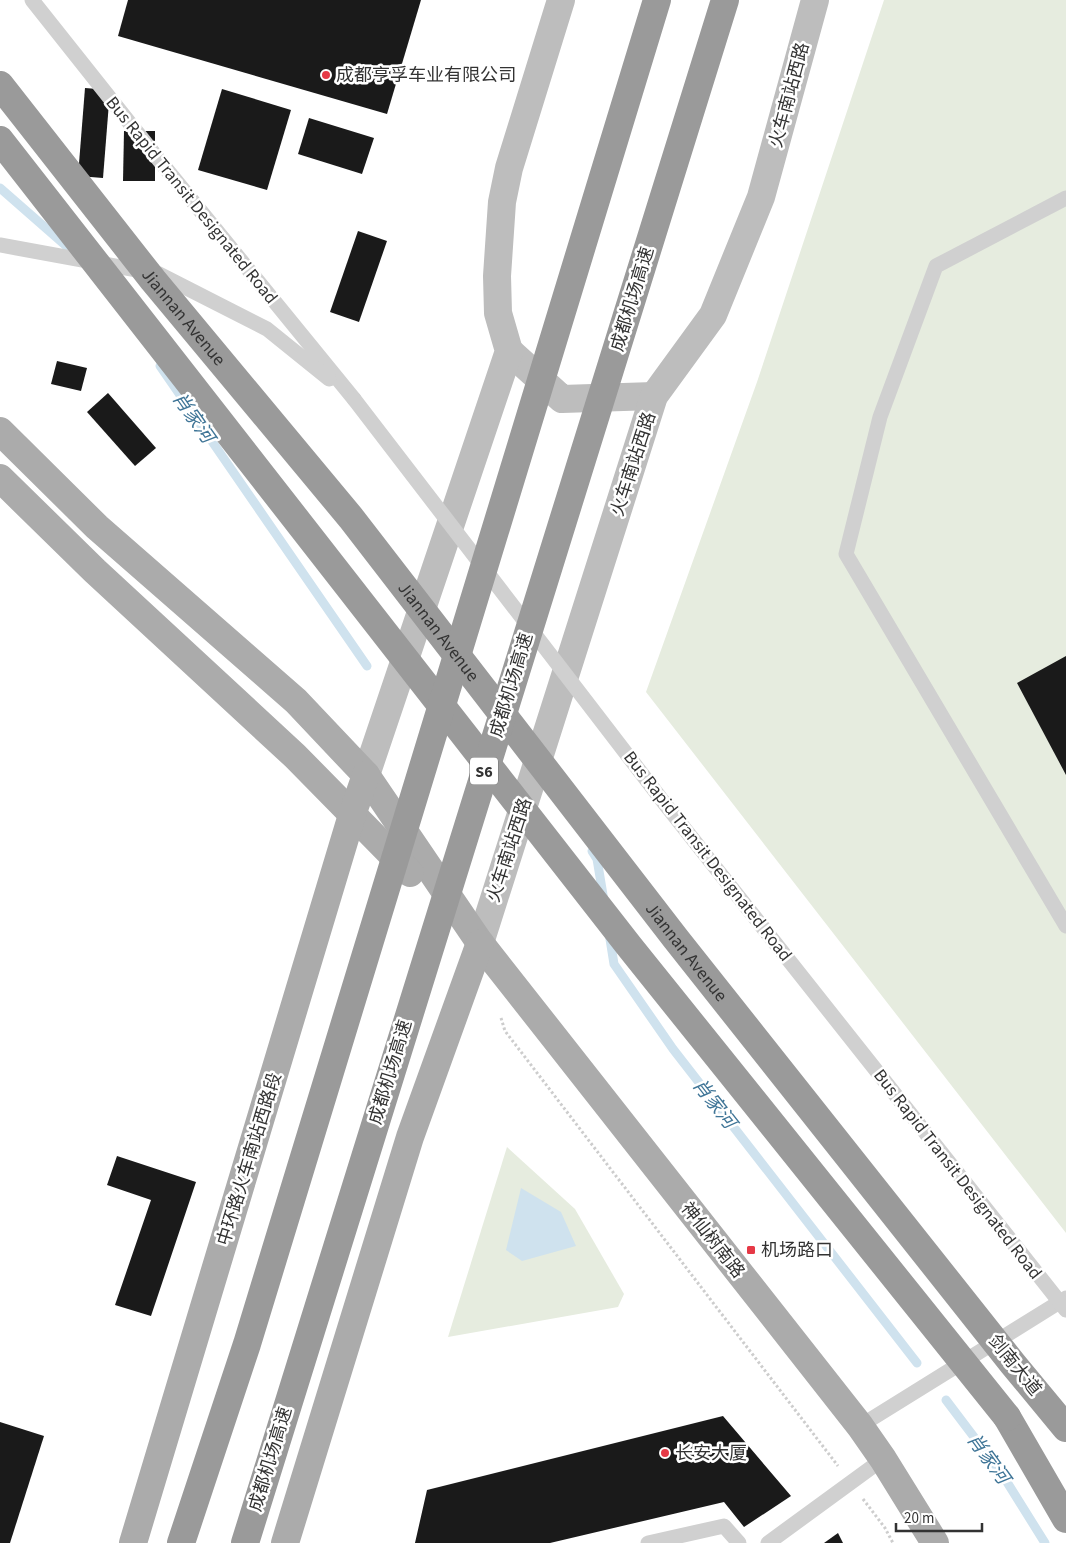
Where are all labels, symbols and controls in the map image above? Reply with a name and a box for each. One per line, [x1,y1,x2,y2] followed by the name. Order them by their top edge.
[763,40,816,151] street label: 火车南站西路
[336,63,516,88] place label: 成都亨孚车业有限公司
[320,69,332,81] marker: 成都亨孚车业有限公司
[100,91,283,309] street label: Bus Rapid Transit Designated Road
[605,244,660,354] street label: 成都机场高速
[135,263,231,371] street label: Jiannan Avenue
[165,387,222,452] water label: 肖家河
[605,409,662,519] street label: 火车南站西路
[392,577,485,687] street label: Jiannan Avenue
[484,630,539,740] street label: 成都机场高速
[618,746,798,967] street label: Bus Rapid Transit Designated Road
[470,758,498,784] road number: S6
[481,795,538,905] street label: 火车南站西路
[639,897,733,1007] street label: Jiannan Avenue
[363,1017,418,1127] street label: 成都机场高速
[868,1064,1048,1285] street label: Bus Rapid Transit Designated Road
[211,1069,288,1249] street label: 中环路火车南站西路段
[686,1073,744,1138] water label: 肖家河
[675,1197,750,1283] street label: 神仙树南路
[761,1238,833,1263] place label: 机场路口
[745,1244,757,1256] marker: 机场路口
[982,1329,1047,1401] street label: 剑南大道
[243,1404,298,1514] street label: 成都机场高速
[960,1428,1018,1493] water label: 肖家河
[675,1441,747,1466] place label: 长安大厦
[659,1447,671,1459] marker: 长安大厦
[896,1500,982,1532] scale bar
[904,1508,934,1529] text: 20 m

